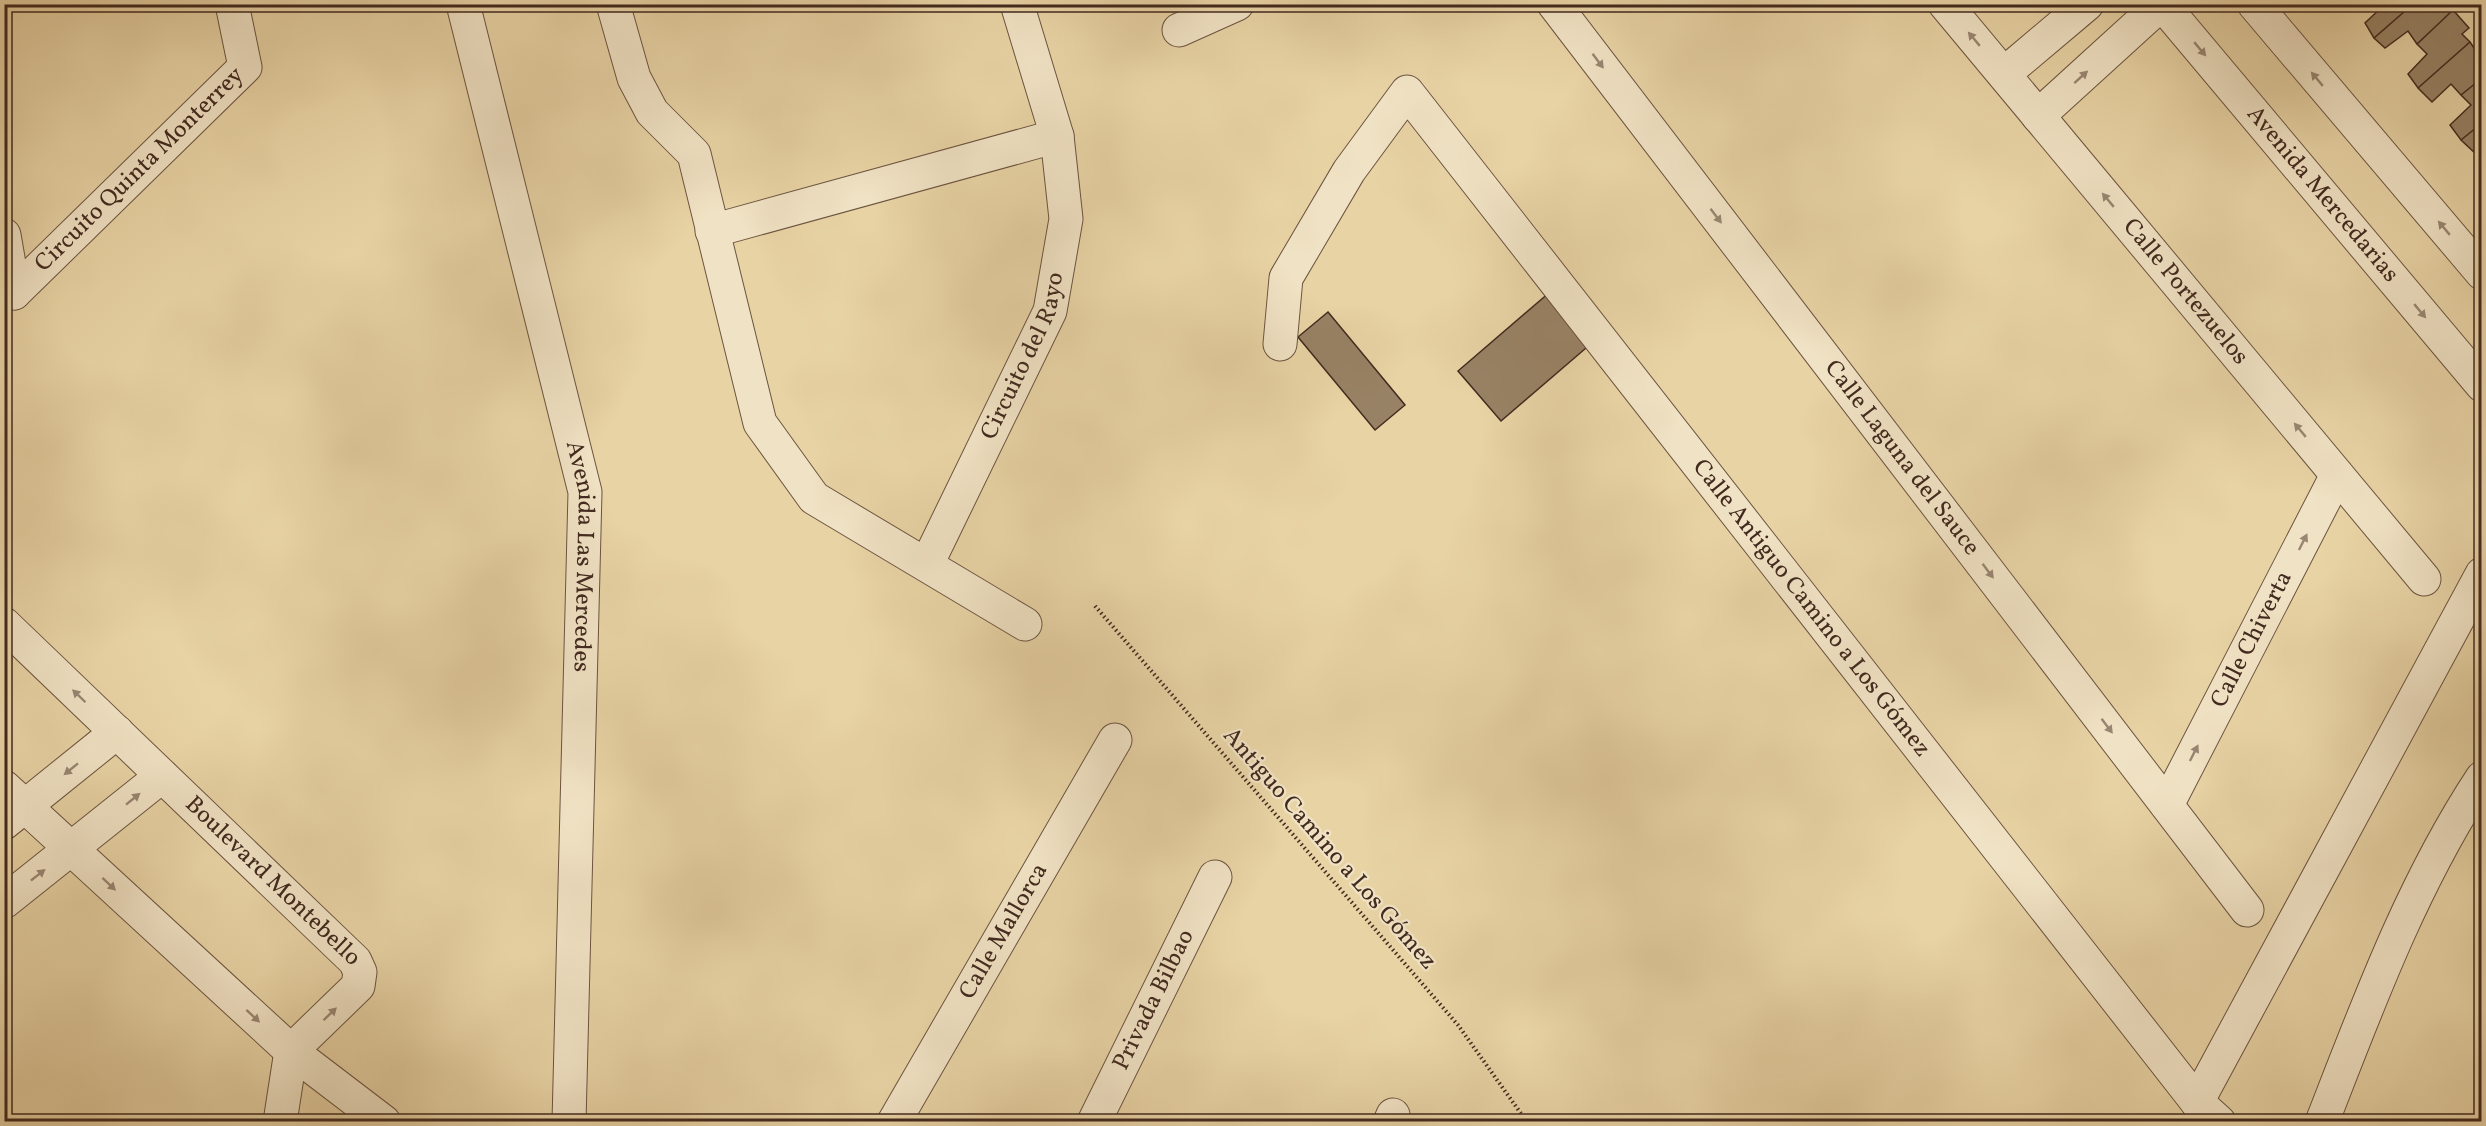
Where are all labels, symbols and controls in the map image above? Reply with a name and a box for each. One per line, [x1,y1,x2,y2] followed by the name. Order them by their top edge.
[1969,32,1981,47] one-way arrow
[2193,41,2206,57] one-way arrow
[1592,53,1604,69] one-way arrow
[28,60,252,280] street label: Circuito Quinta Monterrey
[2074,70,2088,84] one-way arrow
[2311,71,2324,87] one-way arrow
[2238,99,2406,290] street label: Avenida Mercedarias
[2101,192,2114,208] one-way arrow
[1710,208,1723,224] one-way arrow
[2114,212,2256,373] street label: Calle Portezuelos
[2437,220,2450,236] one-way arrow
[973,270,1073,446] street label: Circuito del Rayo
[2413,303,2426,319] one-way arrow
[1816,353,1987,563] street label: Calle Laguna del Sauce
[2294,423,2306,438] one-way arrow
[556,437,602,673] street label: Avenida Las Mercedes
[1684,452,1938,764] street label: Calle Antiguo Camino a Los Gómez
[2297,533,2307,551] one-way arrow
[1982,563,1995,579] one-way arrow
[2203,565,2302,714] street label: Calle Chiverta
[72,689,87,703] one-way arrow
[2100,718,2112,733] one-way arrow
[1214,720,1444,978] street label: Antiguo Camino a Los Gómez
[2189,744,2199,761] one-way arrow
[64,762,79,775] one-way arrow
[177,789,368,975] street label: Boulevard Montebello
[125,793,141,806] one-way arrow
[951,857,1057,1006] street label: Calle Mallorca
[30,869,46,882] one-way arrow
[102,876,116,890] one-way arrow
[1105,924,1203,1076] street label: Privada Bilbao
[322,1007,336,1021] one-way arrow
[245,1009,260,1022] one-way arrow

